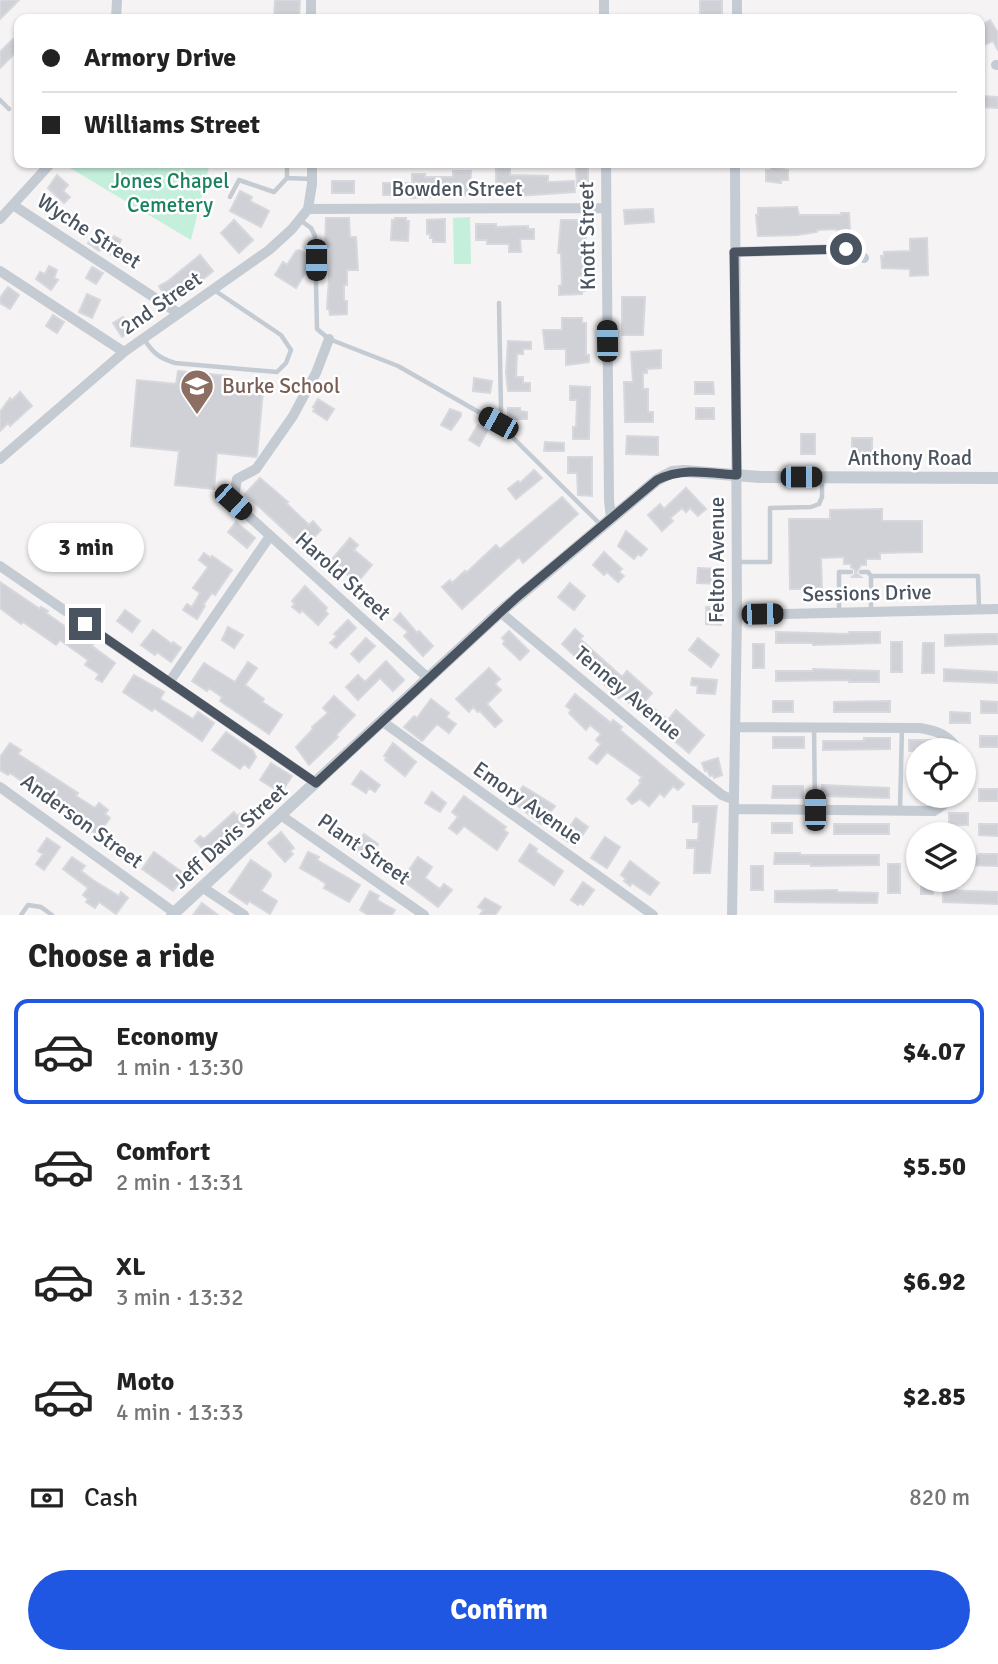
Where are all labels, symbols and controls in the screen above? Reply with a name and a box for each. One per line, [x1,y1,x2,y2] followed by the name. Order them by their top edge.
[84,42,236,74] text: Armory Drive
[84,109,260,141] text: Williams Street
[111,168,229,218] park label: Jones Chapel Cemetery
[391,176,523,202] street label: Bowden Street
[573,181,601,291] street label: Knott Street
[32,188,146,274] street label: Wyche Street
[830,233,862,265] route start
[306,239,327,281] car
[115,266,207,340] street label: 2nd Street
[597,320,618,362] car
[178,367,216,416] school or university icon: Burke School
[222,373,340,399] place label: Burke School
[475,404,522,442] car
[848,445,972,471] street label: Anthony Road
[781,467,823,488] car
[211,480,256,524] car
[704,497,730,623] street label: Felton Avenue
[27,522,143,572] callout: 3 min
[290,526,396,626] street label: Harold Street
[58,533,114,562] text: 3 min
[802,579,932,607] street label: Sessions Drive
[741,603,784,625] car
[69,608,101,640] route end
[569,640,687,746] street label: Tenney Avenue
[906,738,976,892] map controls
[906,738,976,808] button: locate
[468,756,588,850] street label: Emory Avenue
[16,768,148,874] street label: Anderson Street
[167,778,293,894] street label: Jeff Davis Street
[805,789,826,831] car
[313,808,415,890] street label: Plant Street
[906,822,976,892] button: layers
[28,937,215,976] text: Choose a ride
[32,1020,95,1083] icon: car
[116,1021,218,1053] text: Economy
[902,1036,966,1068] text: $4.07
[116,1053,244,1082] text: 1 min · 13:30
[32,1135,95,1198] icon: car
[116,1136,210,1168] text: Comfort
[902,1151,966,1183] text: $5.50
[116,1168,244,1197] text: 2 min · 13:31
[32,1250,95,1313] icon: car
[116,1251,146,1283] text: XL
[902,1266,966,1298] text: $6.92
[116,1283,244,1312] text: 3 min · 13:32
[32,1365,95,1428] icon: car
[116,1366,174,1398] text: Moto
[902,1381,966,1413] text: $2.85
[116,1398,244,1427] text: 4 min · 13:33
[28,1479,66,1517] icon: cash
[84,1482,138,1514] text: Cash
[909,1483,970,1512] text: 820 m
[28,1570,970,1650] button: Confirm

